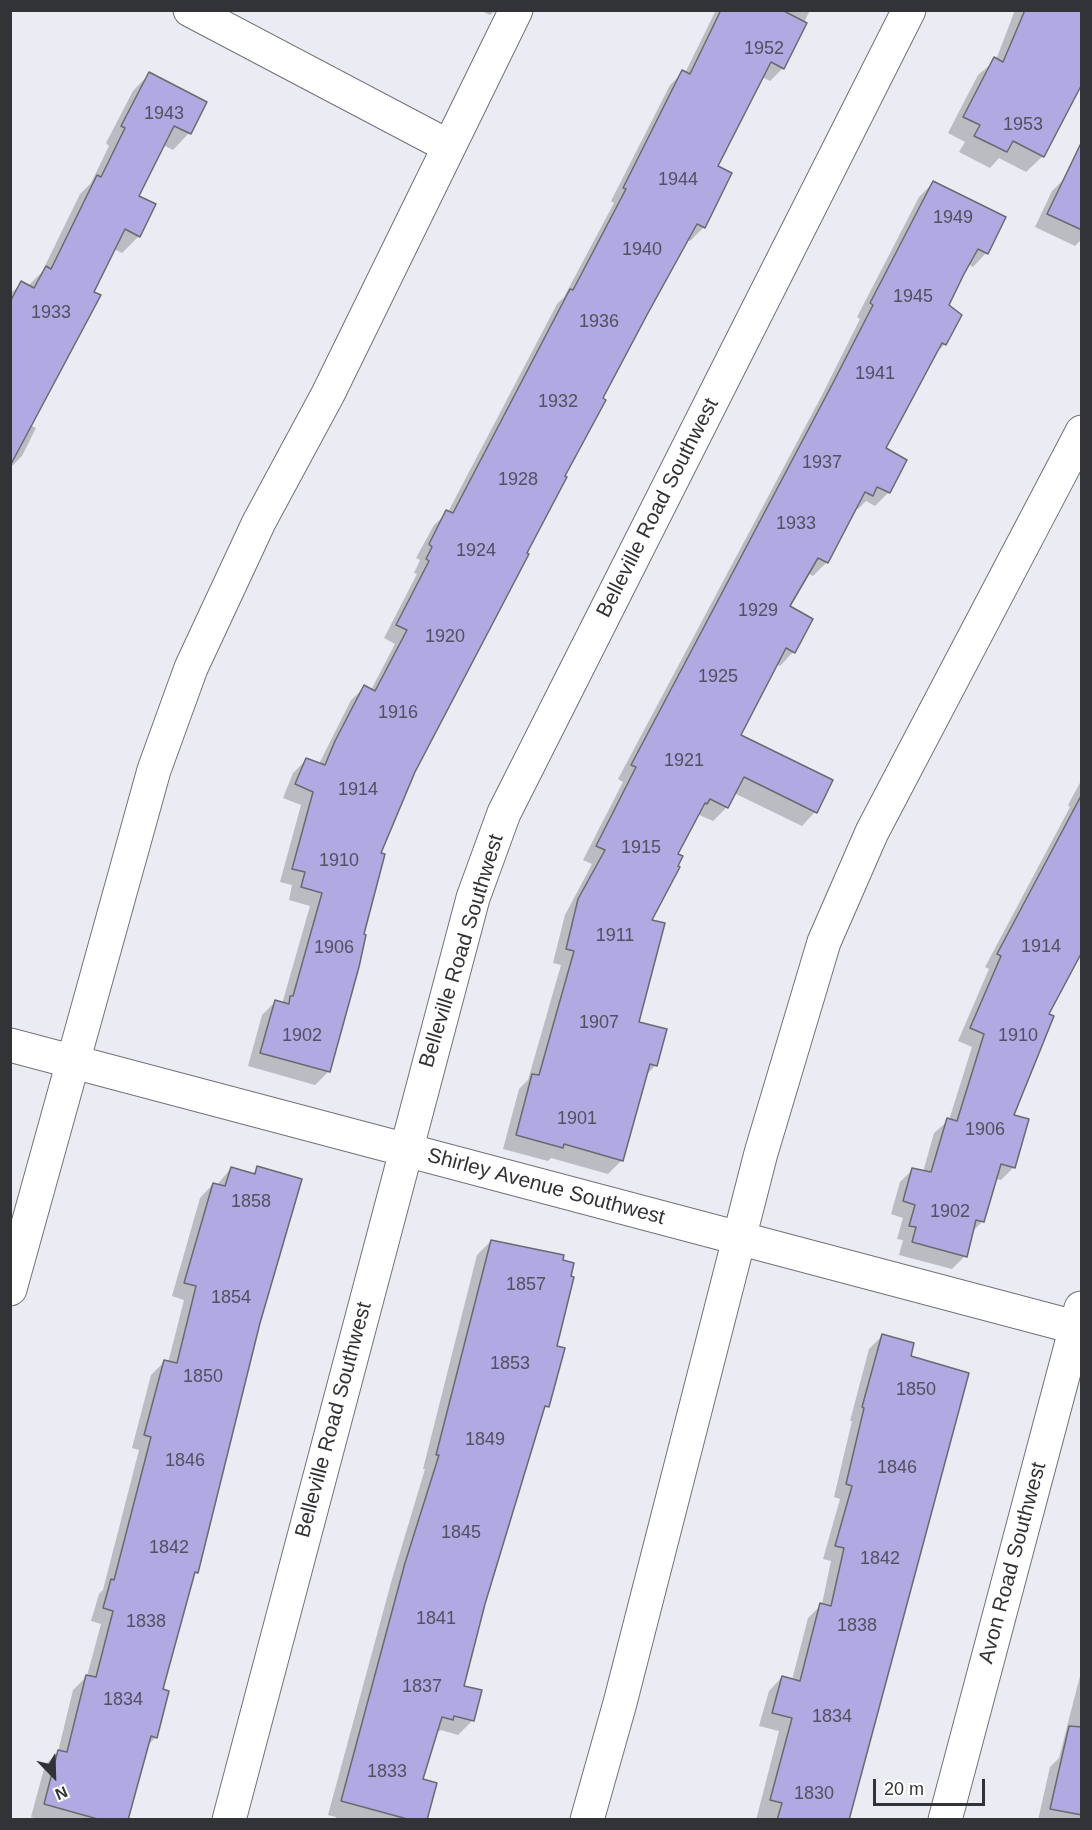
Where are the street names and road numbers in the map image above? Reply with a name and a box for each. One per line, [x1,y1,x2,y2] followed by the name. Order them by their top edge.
[592,394,724,622] street label: Belleville Road Southwest
[414,831,510,1071] street label: Belleville Road Southwest
[425,1143,667,1231] street label: Shirley Avenue Southwest
[290,1299,378,1541] street label: Belleville Road Southwest
[974,1460,1052,1666] street label: Avon Road Southwest

